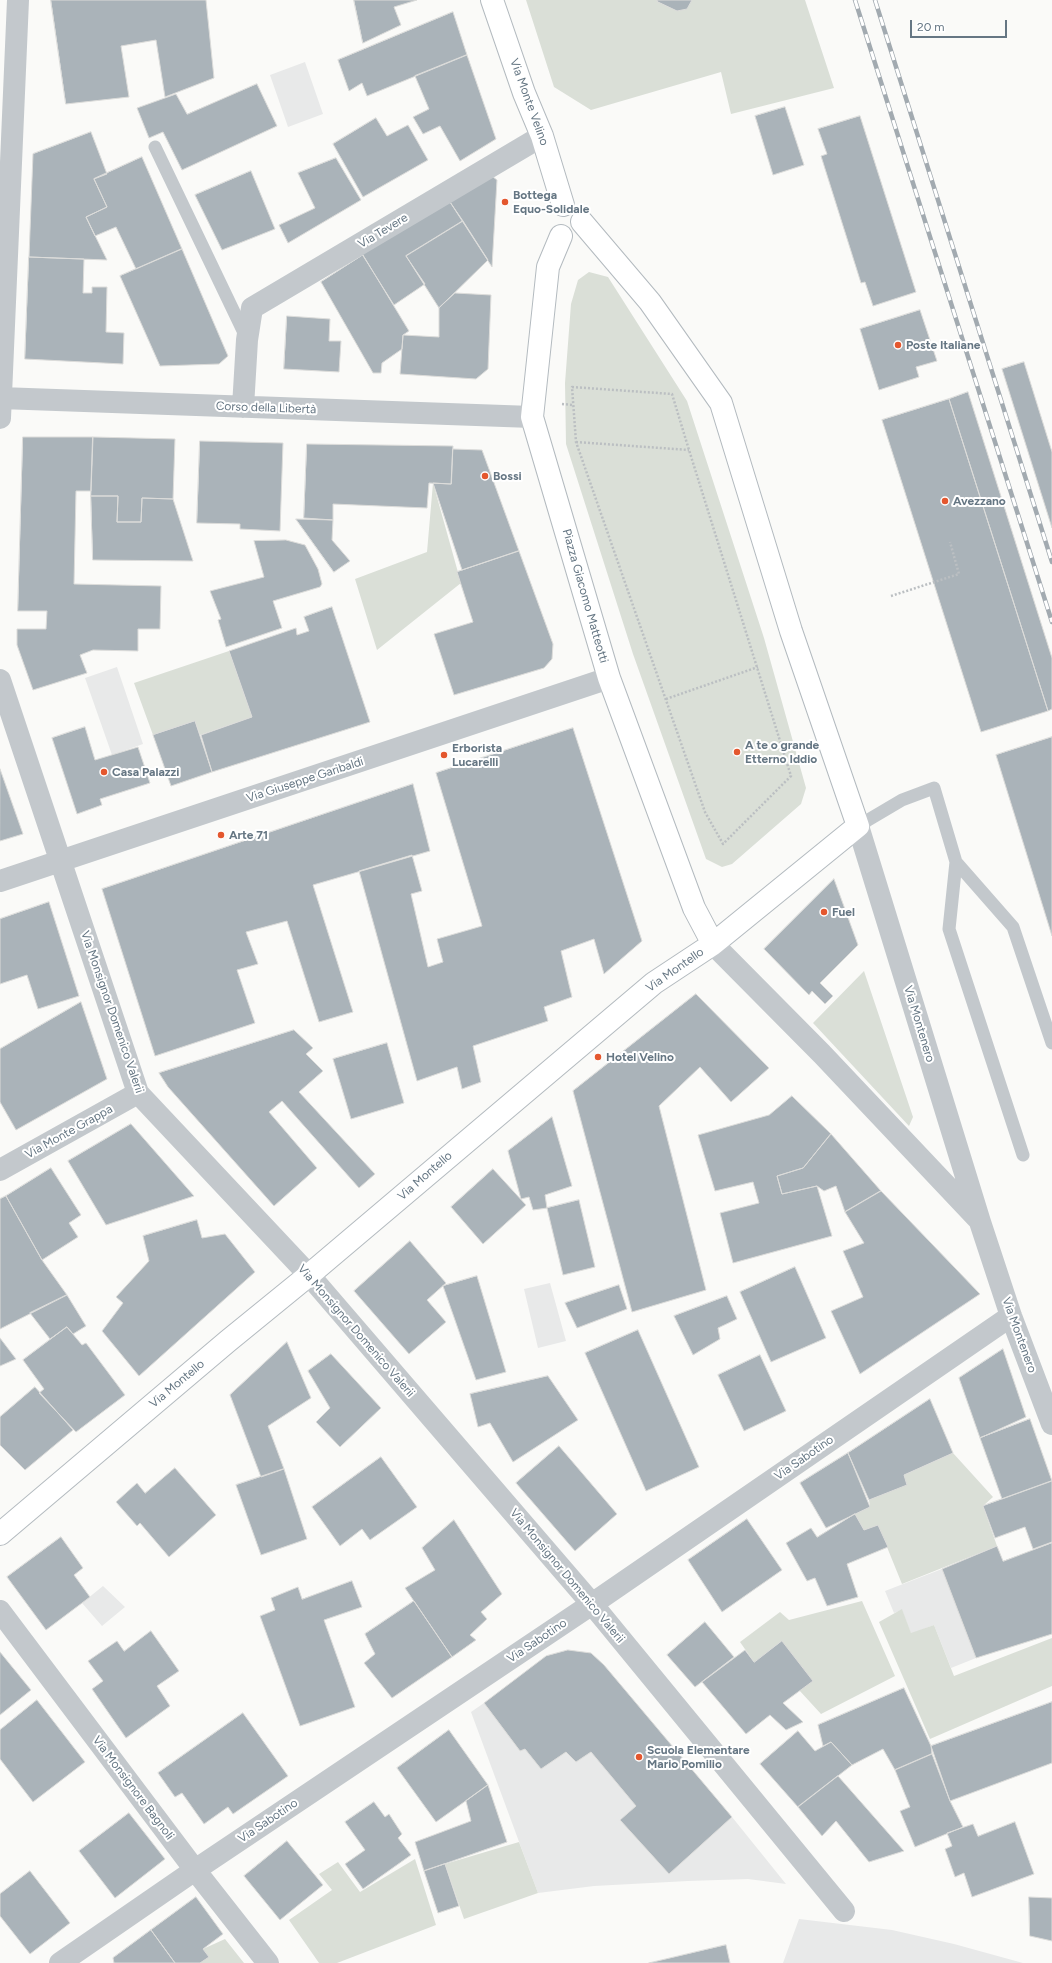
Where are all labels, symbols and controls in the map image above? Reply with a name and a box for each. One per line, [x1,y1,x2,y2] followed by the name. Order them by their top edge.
[912,12,1009,38] scale bar
[917,20,945,34] text: 20 m
[507,57,551,147] street label: Via Monte Velino
[513,188,589,216] place label: Bottega Equo-Solidale
[500,197,510,207] marker: Bottega Equo-Solidale
[355,210,411,252] street label: Via Tevere
[906,338,980,352] place label: Poste Italiane
[893,340,903,350] marker: Poste Italiane
[216,399,316,417] street label: Corso della Libertà
[493,469,522,483] place label: Bossi
[480,471,490,481] marker: Bossi
[953,494,1006,508] place label: Avezzano
[940,496,950,506] marker: Avezzano
[559,527,611,665] street label: Piazza Giacomo Matteotti
[745,738,819,766] place label: A te o grande Etterno Iddio
[452,741,502,769] place label: Erborista Lucarelli
[732,747,742,757] marker: A te o grande Etterno Iddio
[439,750,449,760] marker: Erborista Lucarelli
[245,754,365,806] street label: Via Giuseppe Garibaldi
[112,765,179,779] place label: Casa Palazzi
[99,767,109,777] marker: Casa Palazzi
[229,828,268,842] place label: Arte 71
[216,830,226,840] marker: Arte 71
[832,905,855,919] place label: Fuel
[819,907,829,917] marker: Fuel
[77,929,147,1095] street label: Via Monsignor Domenico Valerii
[643,945,707,995] street label: Via Montello
[901,984,937,1064] street label: Via Montenero
[606,1050,674,1064] place label: Hotel Velino
[593,1052,603,1062] marker: Hotel Velino
[23,1102,115,1162] street label: Via Monte Grappa
[395,1148,455,1204] street label: Via Montello
[295,1262,417,1400] street label: Via Monsignor Domenico Valerii
[999,1295,1039,1375] street label: Via Montenero
[147,1357,207,1411] street label: Via Montello
[772,1432,836,1484] street label: Via Sabotino
[507,1506,627,1646] street label: Via Monsignor Domenico Valerii
[505,1616,569,1666] street label: Via Sabotino
[89,1733,177,1843] street label: Via Monsignore Bagnoli
[647,1743,750,1771] place label: Scuola Elementare Mario Pomilio
[634,1752,644,1762] marker: Scuola Elementare Mario Pomilio
[236,1796,300,1846] street label: Via Sabotino

